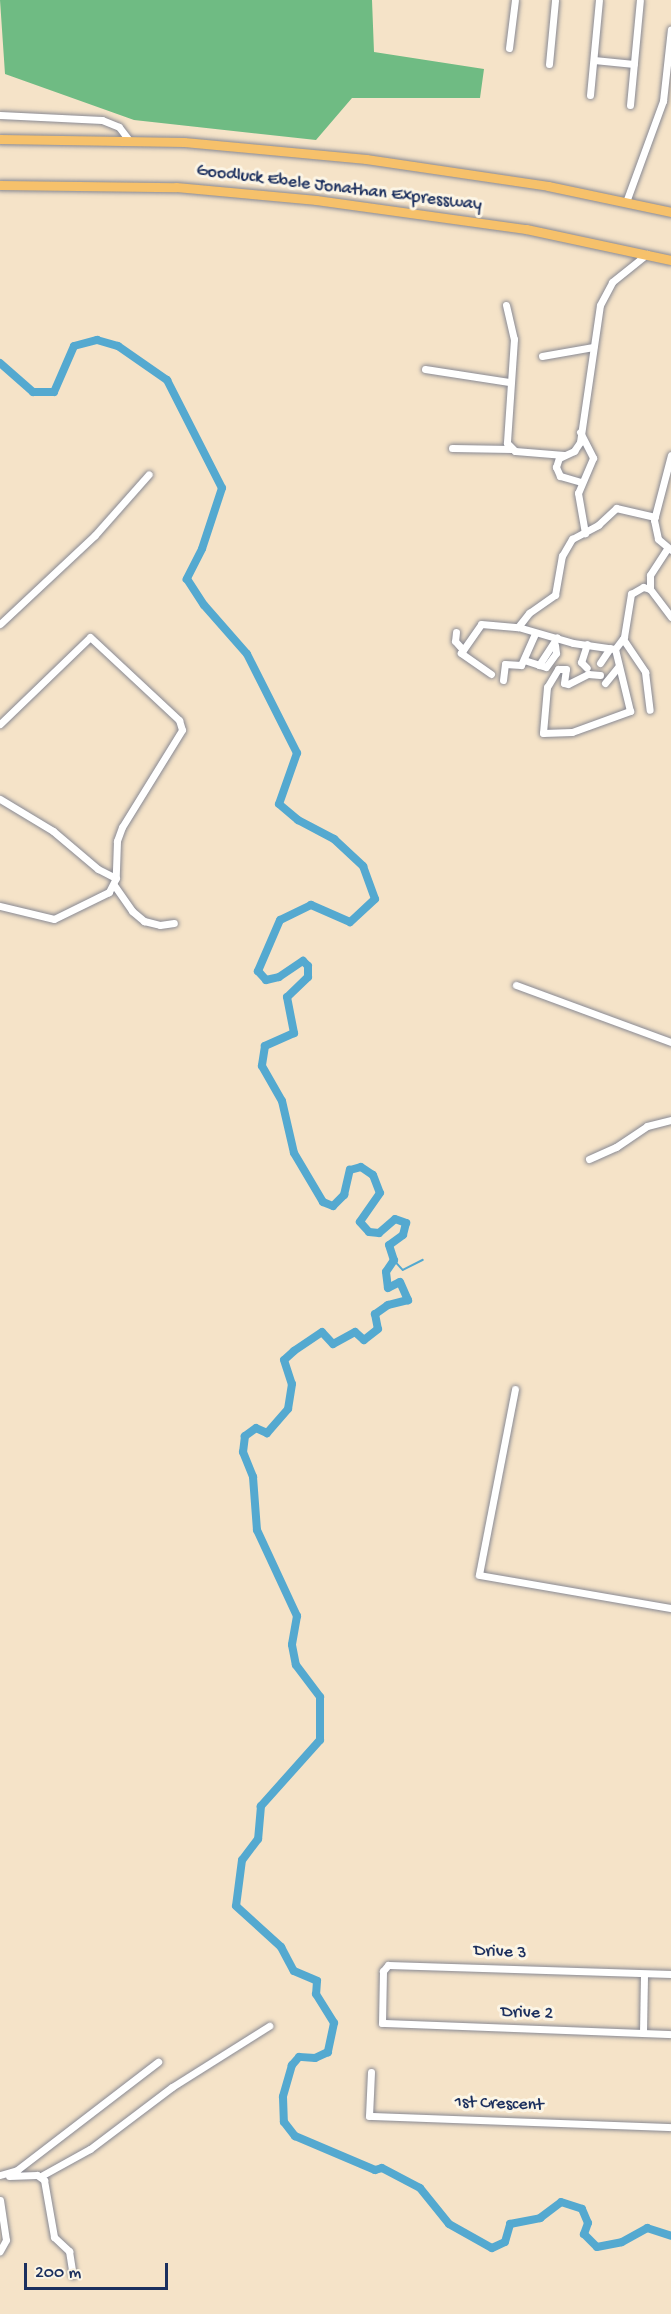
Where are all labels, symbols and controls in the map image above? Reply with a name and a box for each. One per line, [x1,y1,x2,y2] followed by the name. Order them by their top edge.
[195,161,483,217] street label: Goodluck Ebele Jonathan Expressway
[473,1941,527,1965] street label: Drive 3
[500,2002,554,2026] street label: Drive 2
[454,2093,544,2117] street label: 1st Crescent
[27,2251,171,2289] scale bar
[35,2263,81,2284] text: 200 m

